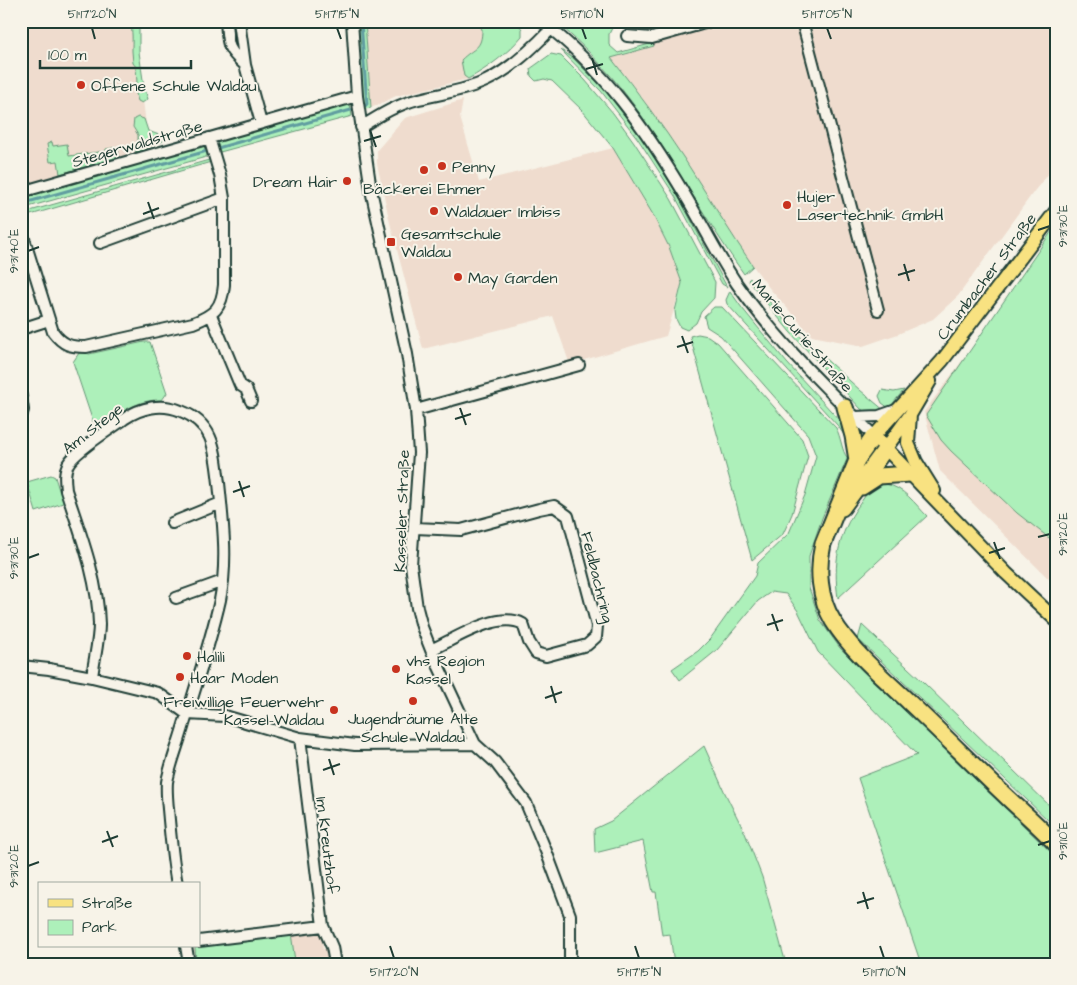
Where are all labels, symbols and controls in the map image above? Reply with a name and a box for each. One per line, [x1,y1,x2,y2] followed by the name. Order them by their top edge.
[68,6,117,23] text: 51°17'20"N
[315,6,359,23] text: 51°17'15"N
[561,6,604,23] text: 51°17'10"N
[802,6,852,23] text: 51°17'05"N
[40,38,191,70] scale bar
[48,45,87,66] text: 100 m
[91,75,257,97] place label: Offene Schule Waldau
[75,79,87,91] marker: Offene Schule Waldau
[70,115,206,174] street label: Stegerwaldstraße
[452,156,496,179] place label: Penny
[436,160,448,172] marker: Penny
[418,164,430,176] marker: Bäckerei Ehmer
[253,171,337,193] place label: Dream Hair
[341,175,353,187] marker: Dream Hair
[363,178,485,200] place label: Bäckerei Ehmer
[797,186,944,226] place label: Hujer Lasertechnik GmbH
[781,199,793,211] marker: Hujer Lasertechnik GmbH
[444,201,560,223] place label: Waldauer Imbiss
[428,205,440,217] marker: Waldauer Imbiss
[1055,205,1072,247] text: 9°31'30"E
[932,208,1042,345] street label: Crumbacher Straße
[401,223,502,263] place label: Gesamtschule Waldau
[6,229,23,273] text: 9°31'40"E
[385,236,397,248] marker: Gesamtschule Waldau
[468,267,557,290] place label: May Garden
[452,271,464,283] marker: May Garden
[747,274,858,398] street label: Marie-Curie-Straße
[58,398,128,460] street label: Am Stege
[389,449,415,573] street label: Kasseler Straße
[1055,512,1072,556] text: 9°31'20"E
[574,529,619,625] street label: Feldbachring
[6,537,23,579] text: 9°31'30"E
[197,646,225,668] place label: Halili
[181,650,193,662] marker: Halili
[406,650,484,690] place label: vhs Region Kassel
[390,663,402,675] marker: vhs Region Kassel
[190,667,278,689] place label: Haar Moden
[174,671,186,683] marker: Haar Moden
[163,691,324,731] place label: Freiwillige Feuerwehr Kassel-Waldau
[407,695,419,707] marker: Jugendräume Alte Schule Waldau
[328,704,340,716] marker: Freiwillige Feuerwehr Kassel-Waldau
[348,708,478,748] place label: Jugendräume Alte Schule Waldau
[310,795,344,895] street label: Im Kreutzhof
[1055,822,1072,860] text: 9°31'10"E
[6,844,23,888] text: 9°31'20"E
[38,882,200,948] legend
[82,893,132,914] text: Straße
[82,917,117,938] text: Park
[370,964,419,981] text: 51°17'20"N
[617,964,661,981] text: 51°17'15"N
[863,964,906,981] text: 51°17'10"N

